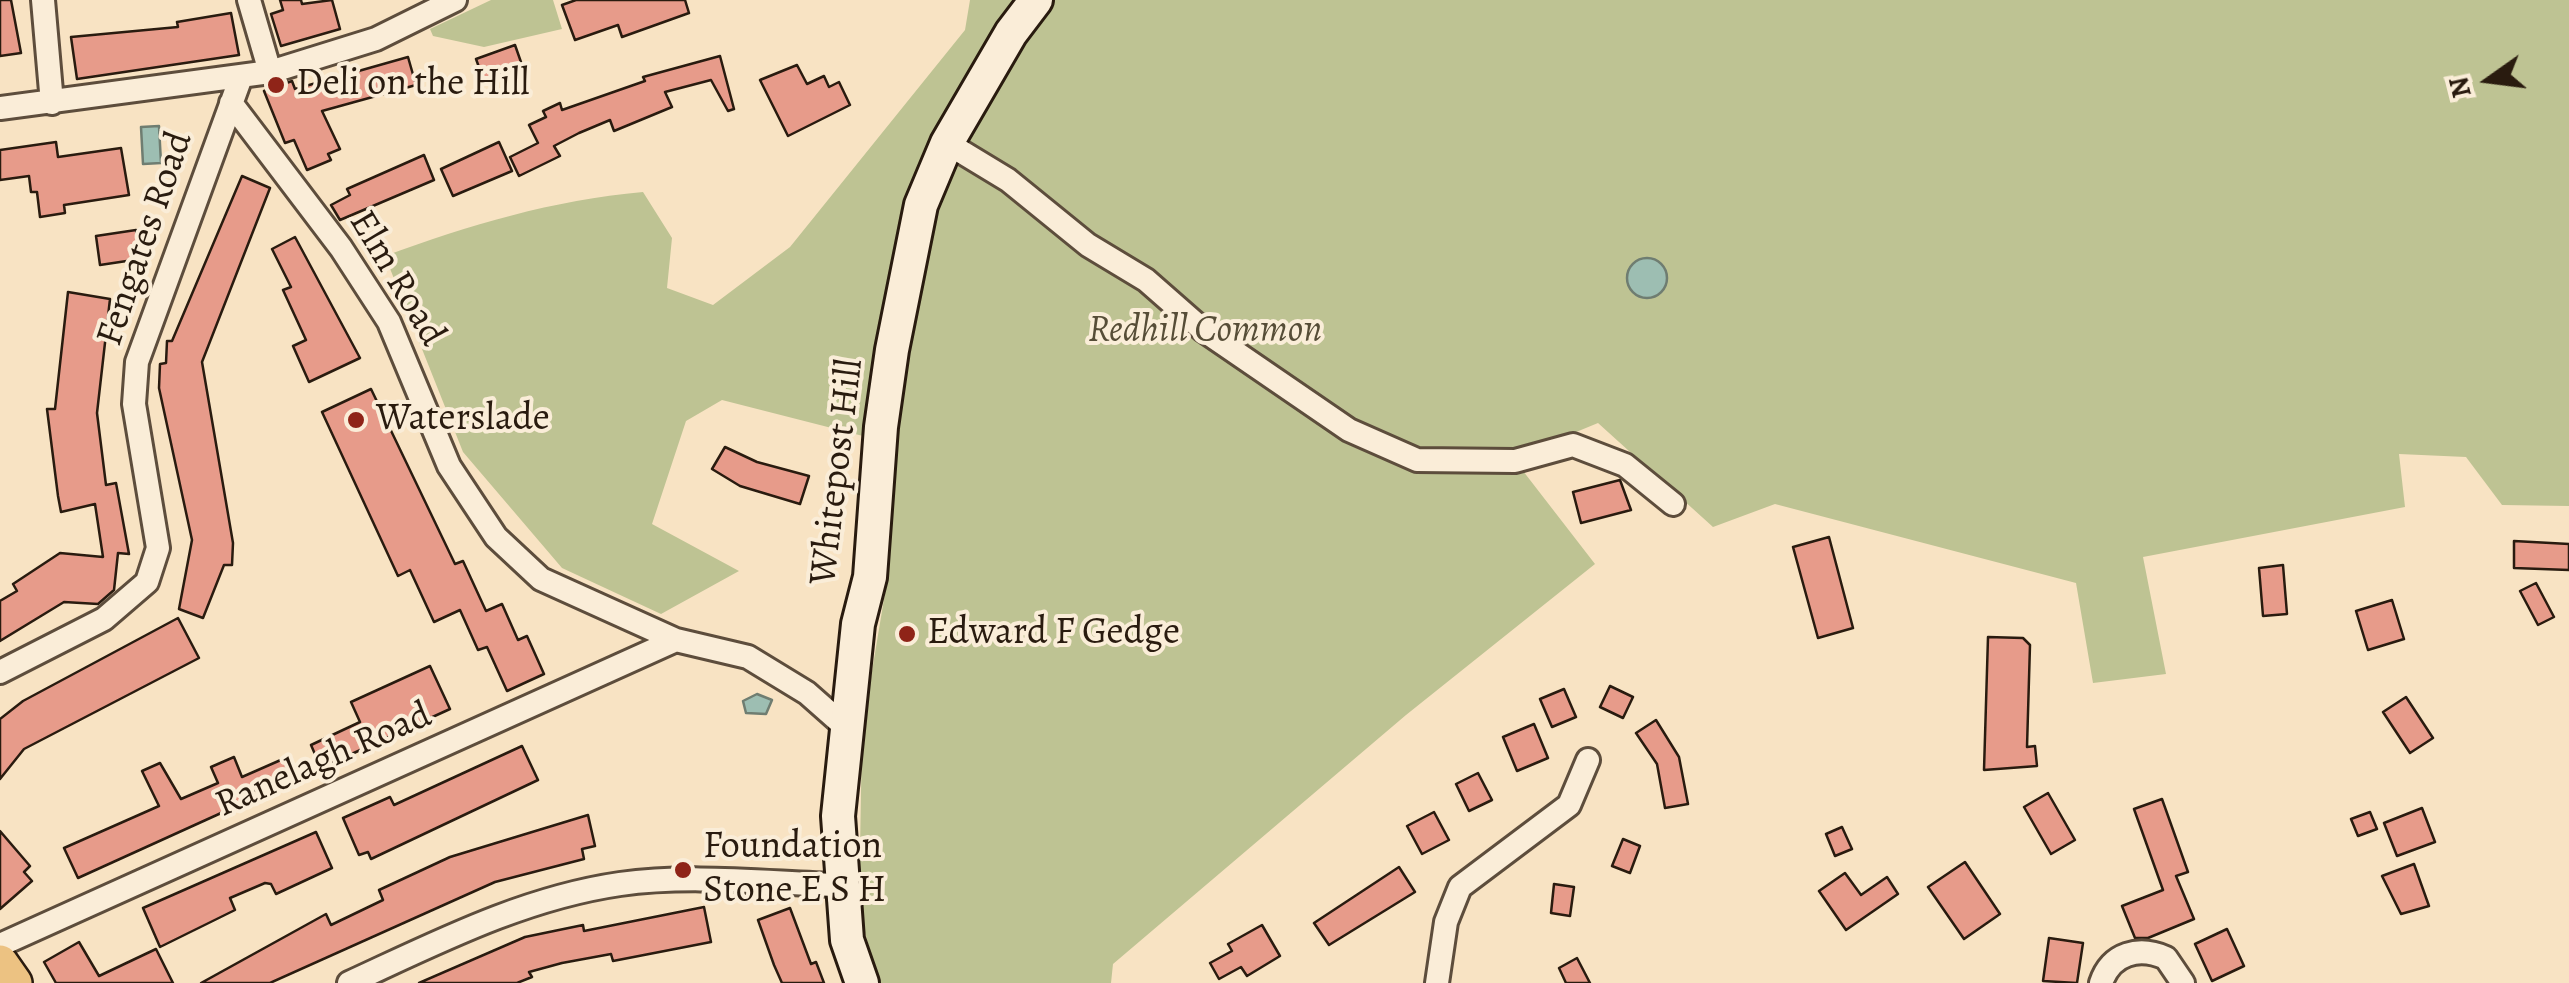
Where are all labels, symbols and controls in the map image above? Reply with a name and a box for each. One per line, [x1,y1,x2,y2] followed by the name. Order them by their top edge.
[2439,30,2539,130] north arrow
[296,62,529,108] place label: Deli on the Hill
[2439,73,2481,102] text: N
[265,74,287,96] marker: Deli on the Hill
[88,126,204,352] street label: Fengates Road
[338,203,454,355] street label: Elm Road
[1088,309,1322,355] park label: Redhill Common
[802,356,874,588] street label: Whitepost Hill
[376,397,550,443] place label: Waterslade
[345,409,367,431] marker: Waterslade
[927,611,1180,657] place label: Edward F Gedge
[896,623,918,645] marker: Edward F Gedge
[209,693,439,829] street label: Ranelagh Road
[703,825,886,914] place label: Foundation Stone E S H
[672,859,694,881] marker: Foundation Stone E S H

